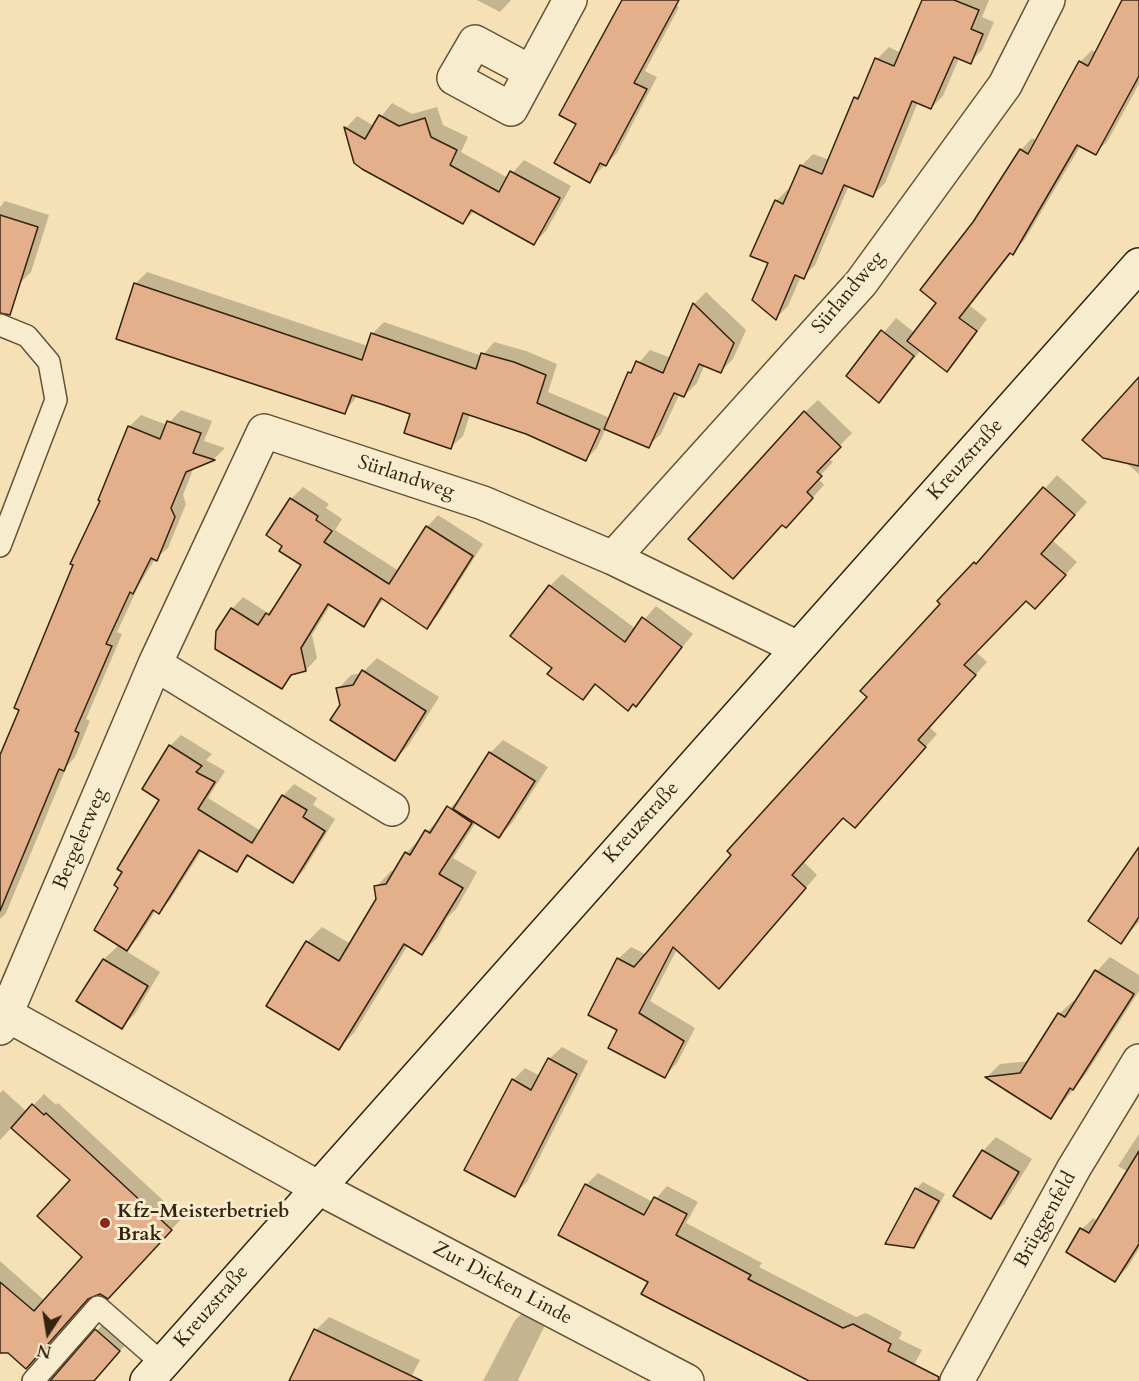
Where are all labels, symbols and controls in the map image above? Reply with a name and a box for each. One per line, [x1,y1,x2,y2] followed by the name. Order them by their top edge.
[808,247,890,339] street label: Sürlandweg
[923,414,1009,506] street label: Kreuzstraße
[355,451,457,505] street label: Sürlandweg
[599,777,685,869] street label: Kreuzstraße
[49,785,113,893] street label: Bergelerweg
[1010,1168,1082,1272] street label: Brüggenfeld
[117,1200,289,1247] place label: Kfz-Meisterbetrieb Brak
[98,1216,112,1230] marker: Kfz-Meisterbetrieb Brak
[428,1237,576,1331] street label: Zur Dicken Linde
[170,1261,254,1353] street label: Kreuzstraße
[18,1303,78,1363] north arrow
[35,1338,53,1363] text: N

